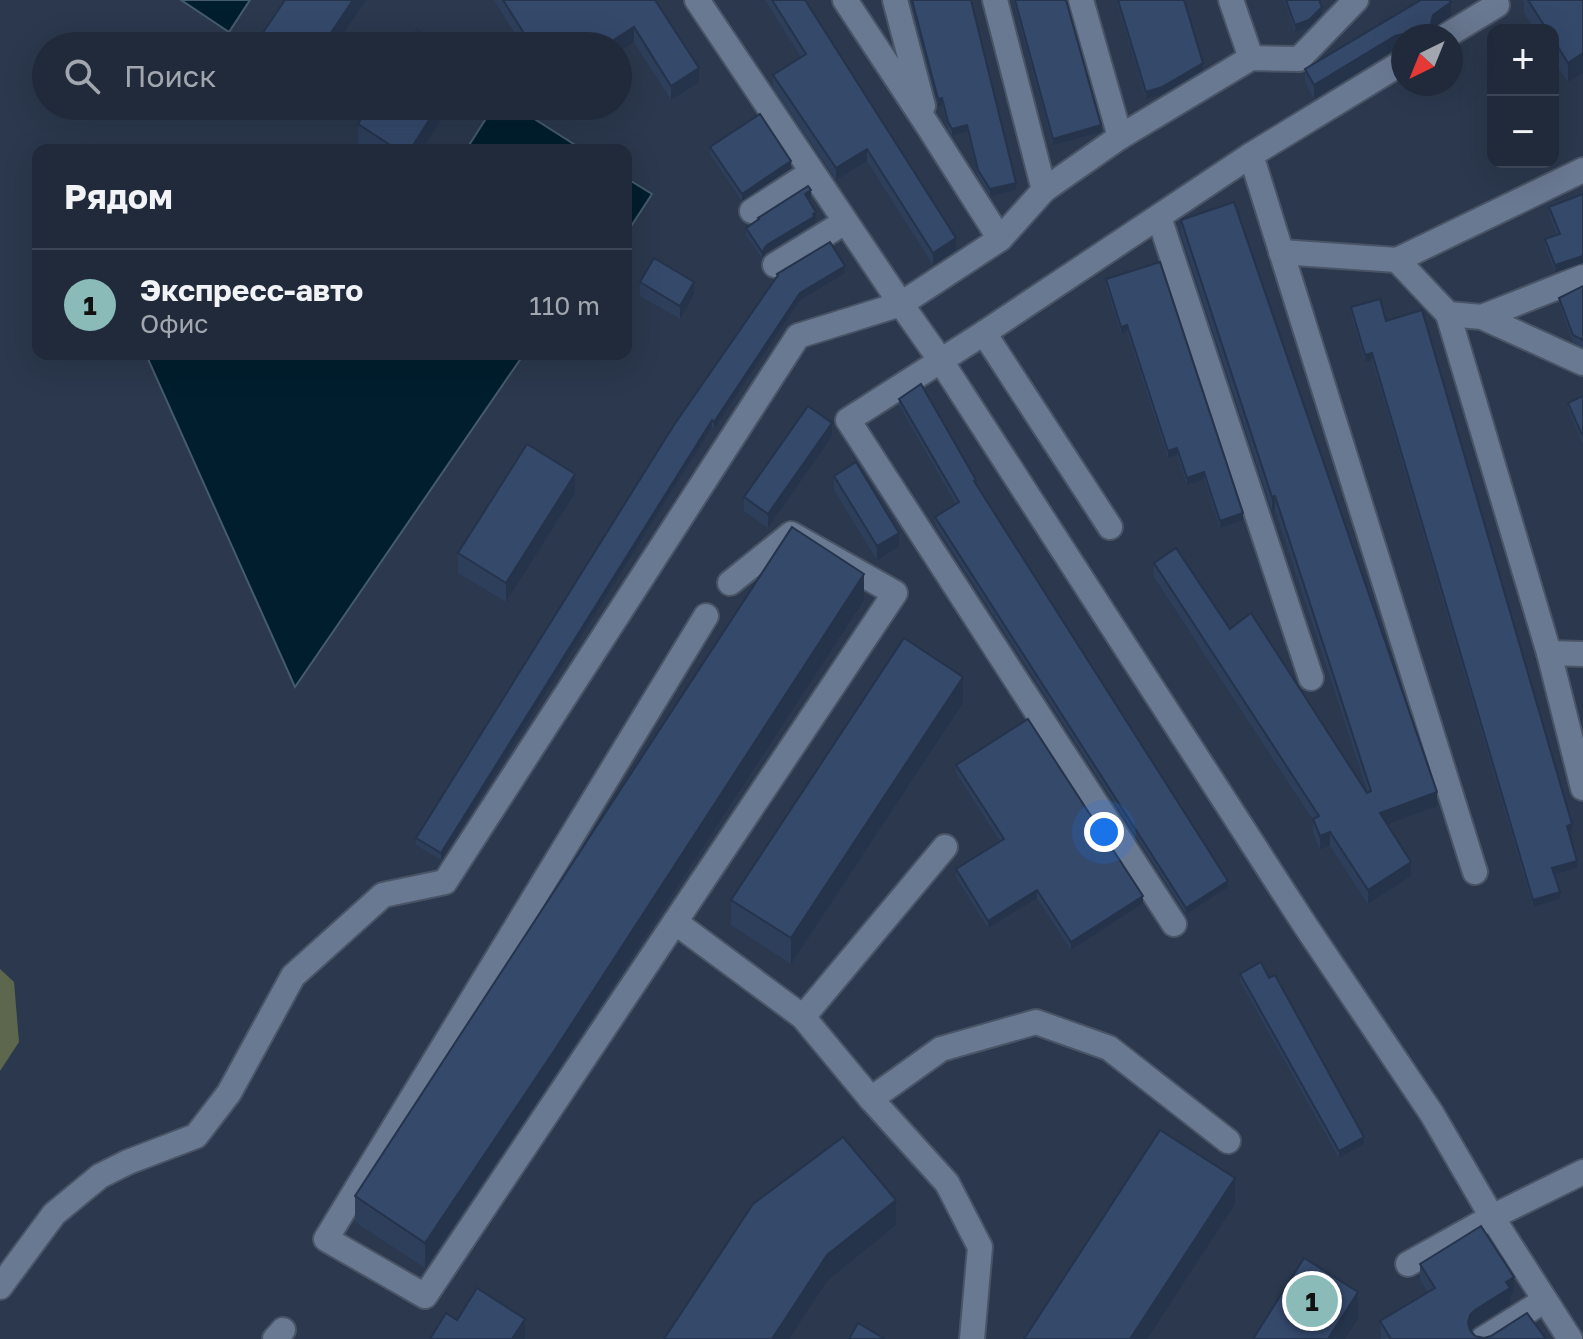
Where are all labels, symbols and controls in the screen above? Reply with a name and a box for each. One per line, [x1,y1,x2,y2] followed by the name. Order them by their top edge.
[1391,24,1463,96] north arrow
[1487,24,1559,168] map controls
[1487,24,1559,96] button: +
[32,32,632,120] search box
[60,54,104,98] icon: search
[124,58,216,94] text: Поиск
[1487,96,1559,168] button: −
[64,176,173,216] text: Рядом
[140,272,363,308] text: Экспресс-авто
[83,290,97,321] text: 1
[529,290,600,321] text: 110 m
[140,308,209,339] text: Офис
[1084,812,1124,852] your location
[1286,1271,1338,1331] pin: 1

